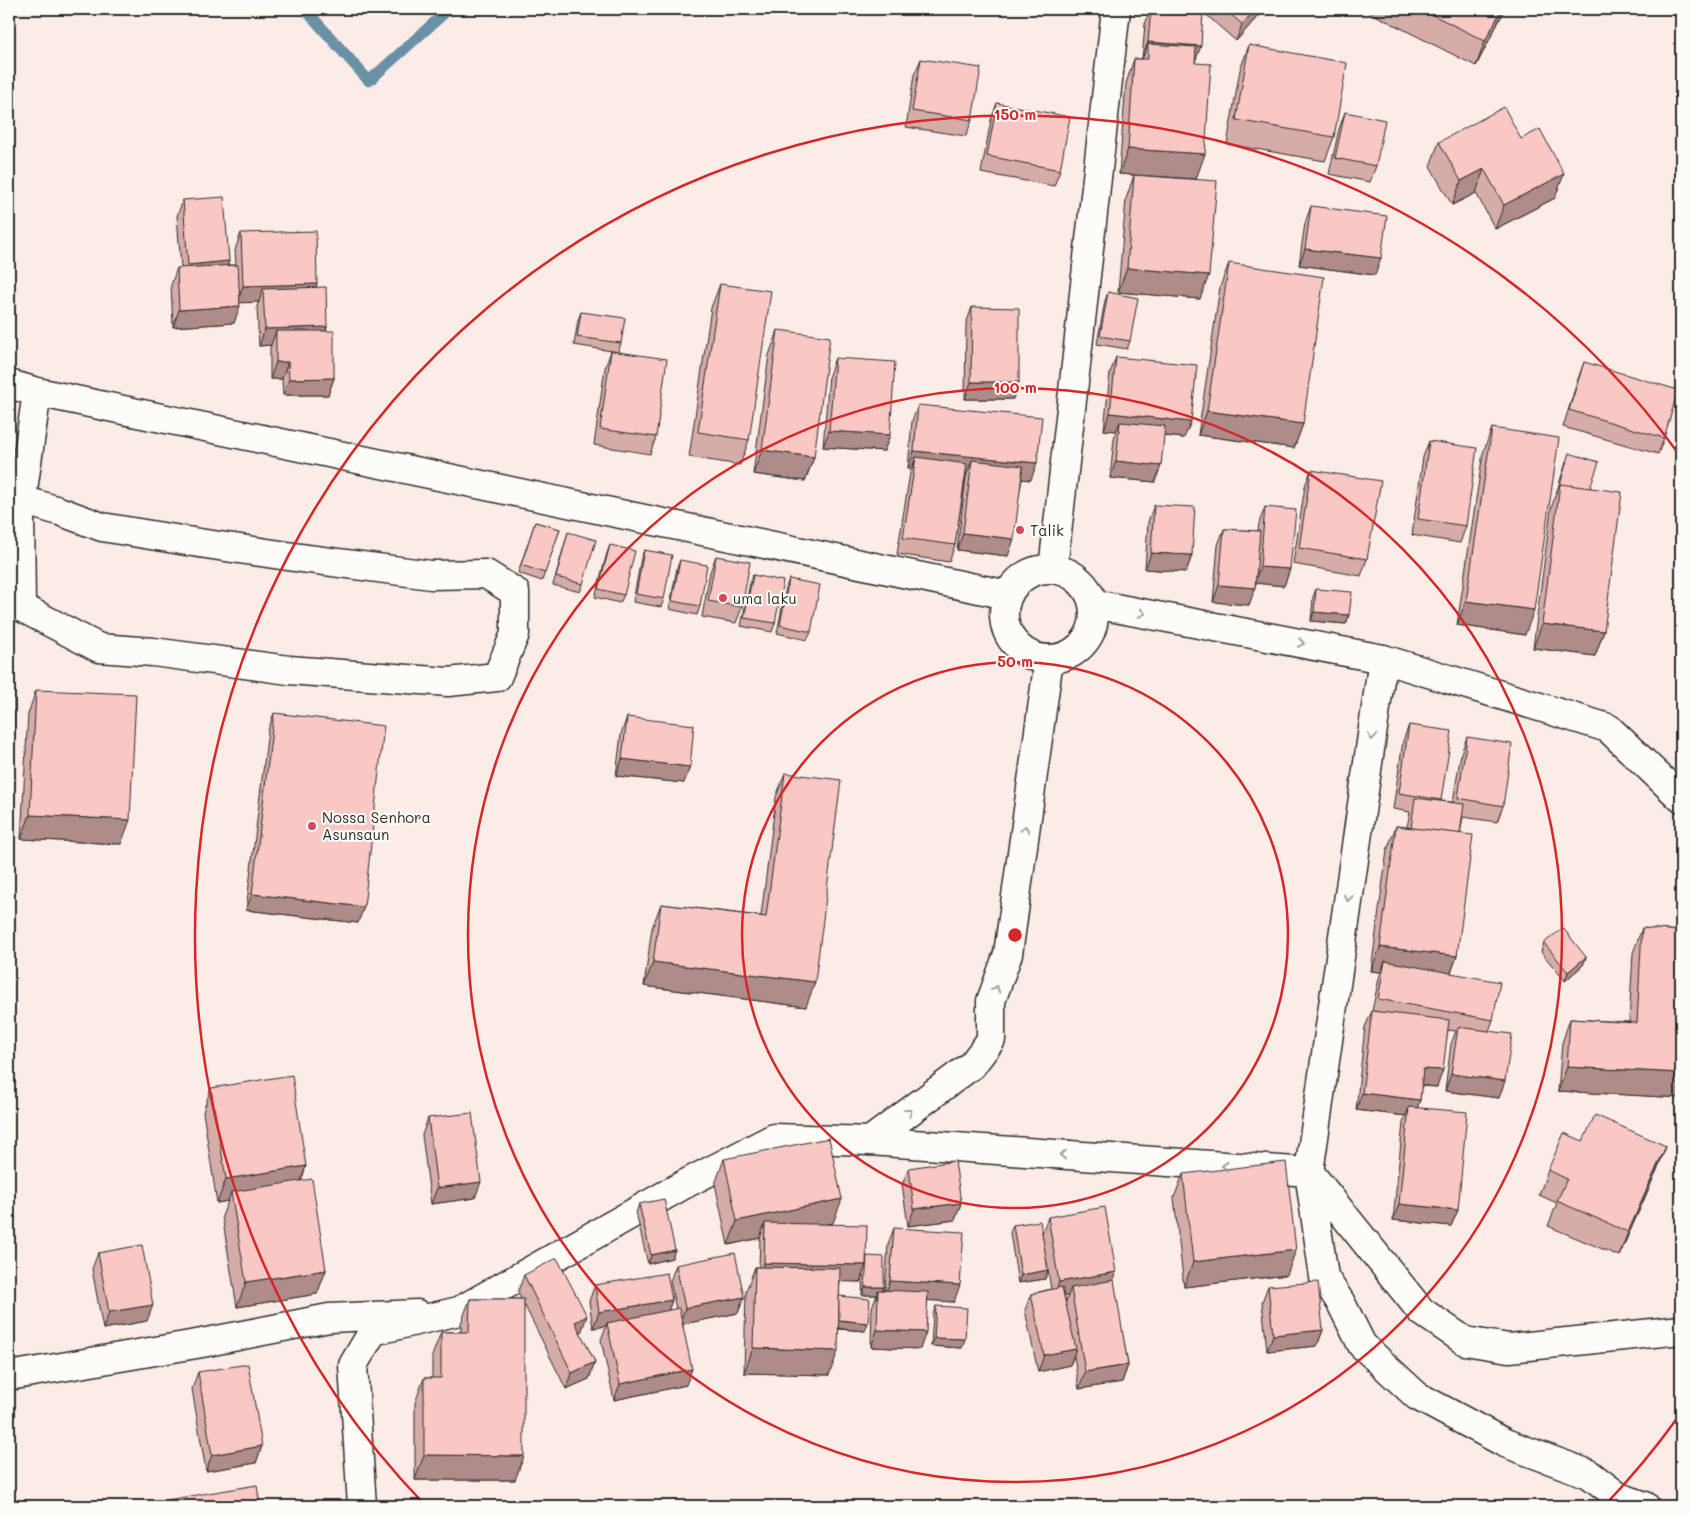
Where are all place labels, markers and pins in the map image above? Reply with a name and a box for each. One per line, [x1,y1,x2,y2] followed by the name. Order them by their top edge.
[1030,520,1064,540] place label: Talik
[1014,524,1026,536] marker: Talik
[733,588,797,608] place label: uma laku
[717,592,729,604] marker: uma laku
[322,807,431,844] place label: Nossa Senhora Asunsaun
[306,820,318,832] marker: Nossa Senhora Asunsaun
[1006,926,1024,944] centre of rings

